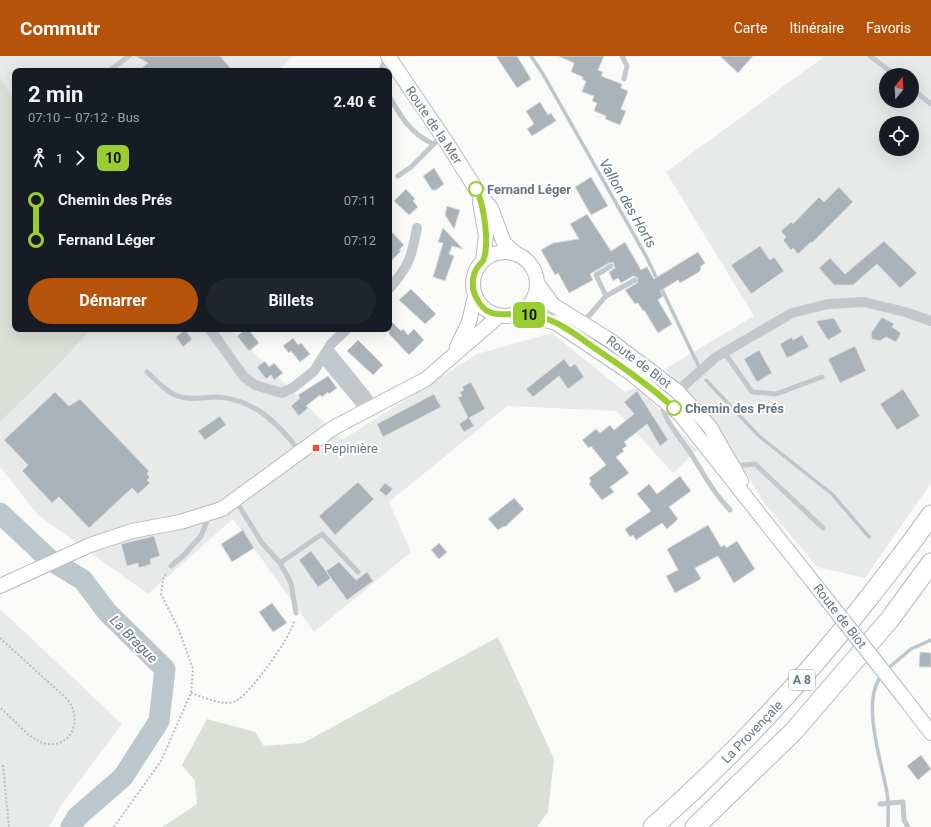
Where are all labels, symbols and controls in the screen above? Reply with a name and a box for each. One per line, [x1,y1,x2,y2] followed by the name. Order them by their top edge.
[20,17,100,40] text: Commutr
[734,20,767,36] text: Carte
[789,20,844,36] text: Itinéraire
[866,20,911,36] text: Favoris
[879,68,919,108] north arrow
[879,68,919,156] map controls
[28,82,83,107] text: 2 min
[402,83,466,167] street label: Route de la Mer
[333,93,376,111] text: 2.40 €
[28,110,140,125] text: 07:10 – 07:12 · Bus
[879,116,919,156] button: locate
[28,147,50,169] icon: walk
[69,147,91,169] icon: forward
[105,150,121,166] text: 10
[56,151,63,166] text: 1
[596,156,660,250] water label: Vallon des Horts
[468,181,484,197] marker: Fernand Léger
[487,182,571,197] place label: Fernand Léger
[58,191,172,209] text: Chemin des Prés
[344,193,376,208] text: 07:11
[58,231,155,249] text: Fernand Léger
[344,233,376,248] text: 07:12
[28,278,198,324] button: Démarrer
[206,278,376,324] button: Billets
[511,302,547,328] line badge: 10
[521,307,537,323] text: 10
[604,333,674,391] street label: Route de Biot
[666,400,682,416] marker: Chemin des Prés
[685,401,784,416] place label: Chemin des Prés
[324,441,378,456] place label: Pepinière
[311,443,321,453] marker: Pepinière
[810,581,870,651] street label: Route de Biot
[107,612,161,666] water label: La Brague
[789,670,815,690] road number: A 8
[718,697,786,766] street label: La Provençale

